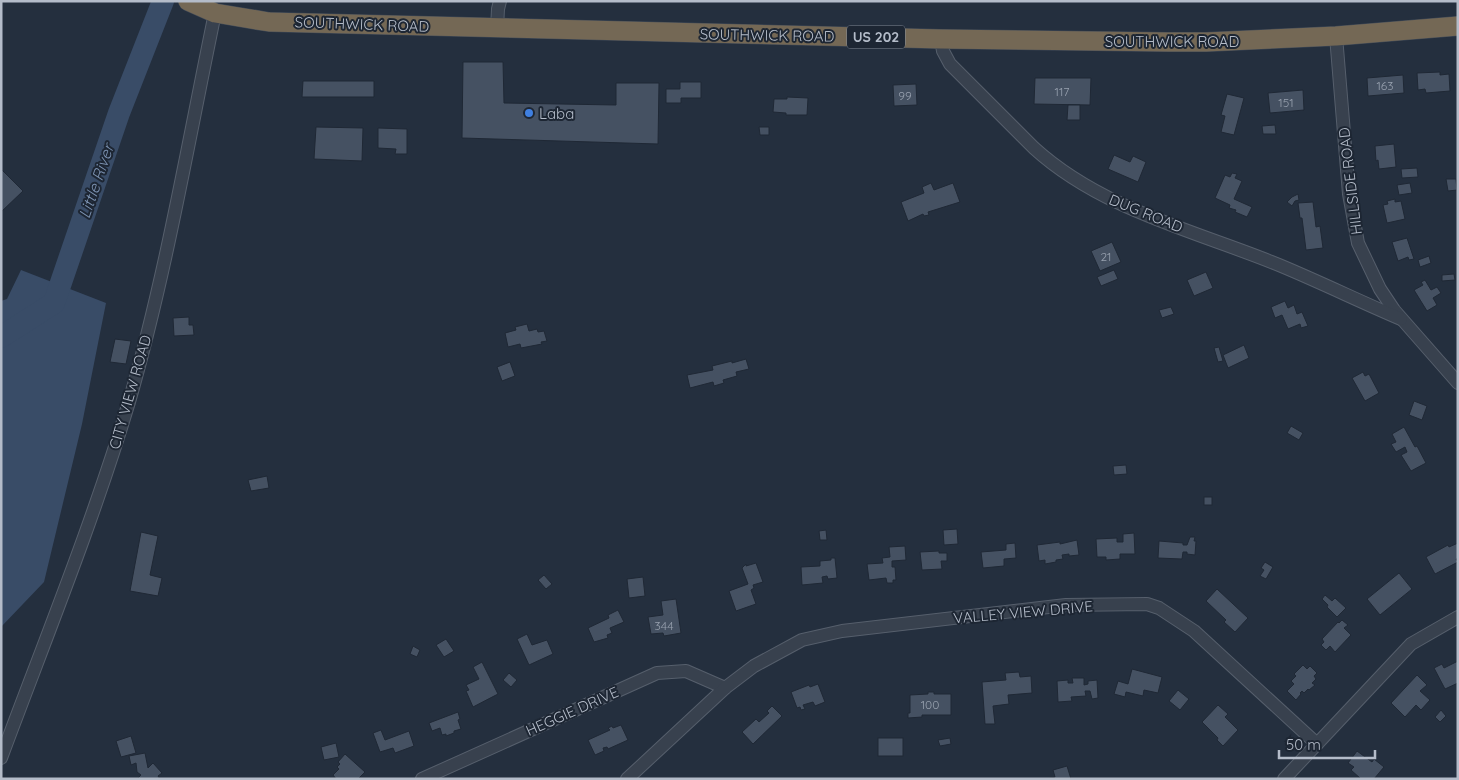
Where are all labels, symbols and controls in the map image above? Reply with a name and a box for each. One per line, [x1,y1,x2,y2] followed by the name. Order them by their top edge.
[294,12,430,36] street label: SOUTHWICK ROAD
[700,24,835,46] street label: SOUTHWICK ROAD
[847,26,905,48] road number: US 202
[1105,32,1239,51] street label: SOUTHWICK ROAD
[1376,78,1394,93] house number: 163
[1054,84,1070,99] house number: 117
[898,88,912,103] house number: 99
[1278,95,1294,110] house number: 151
[539,104,574,123] place label: Laba
[523,107,535,119] marker: Laba
[1334,126,1366,236] street label: HILLSIDE ROAD
[74,139,119,221] water label: Little River
[1106,190,1186,236] street label: DUG ROAD
[1100,249,1112,264] house number: 21
[105,333,155,451] street label: CITY VIEW ROAD
[952,596,1094,628] street label: VALLEY VIEW DRIVE
[655,618,673,633] house number: 344
[523,682,621,740] street label: HEGGIE DRIVE
[921,697,939,712] house number: 100
[1279,728,1375,760] scale bar
[1286,735,1321,754] text: 50 m

